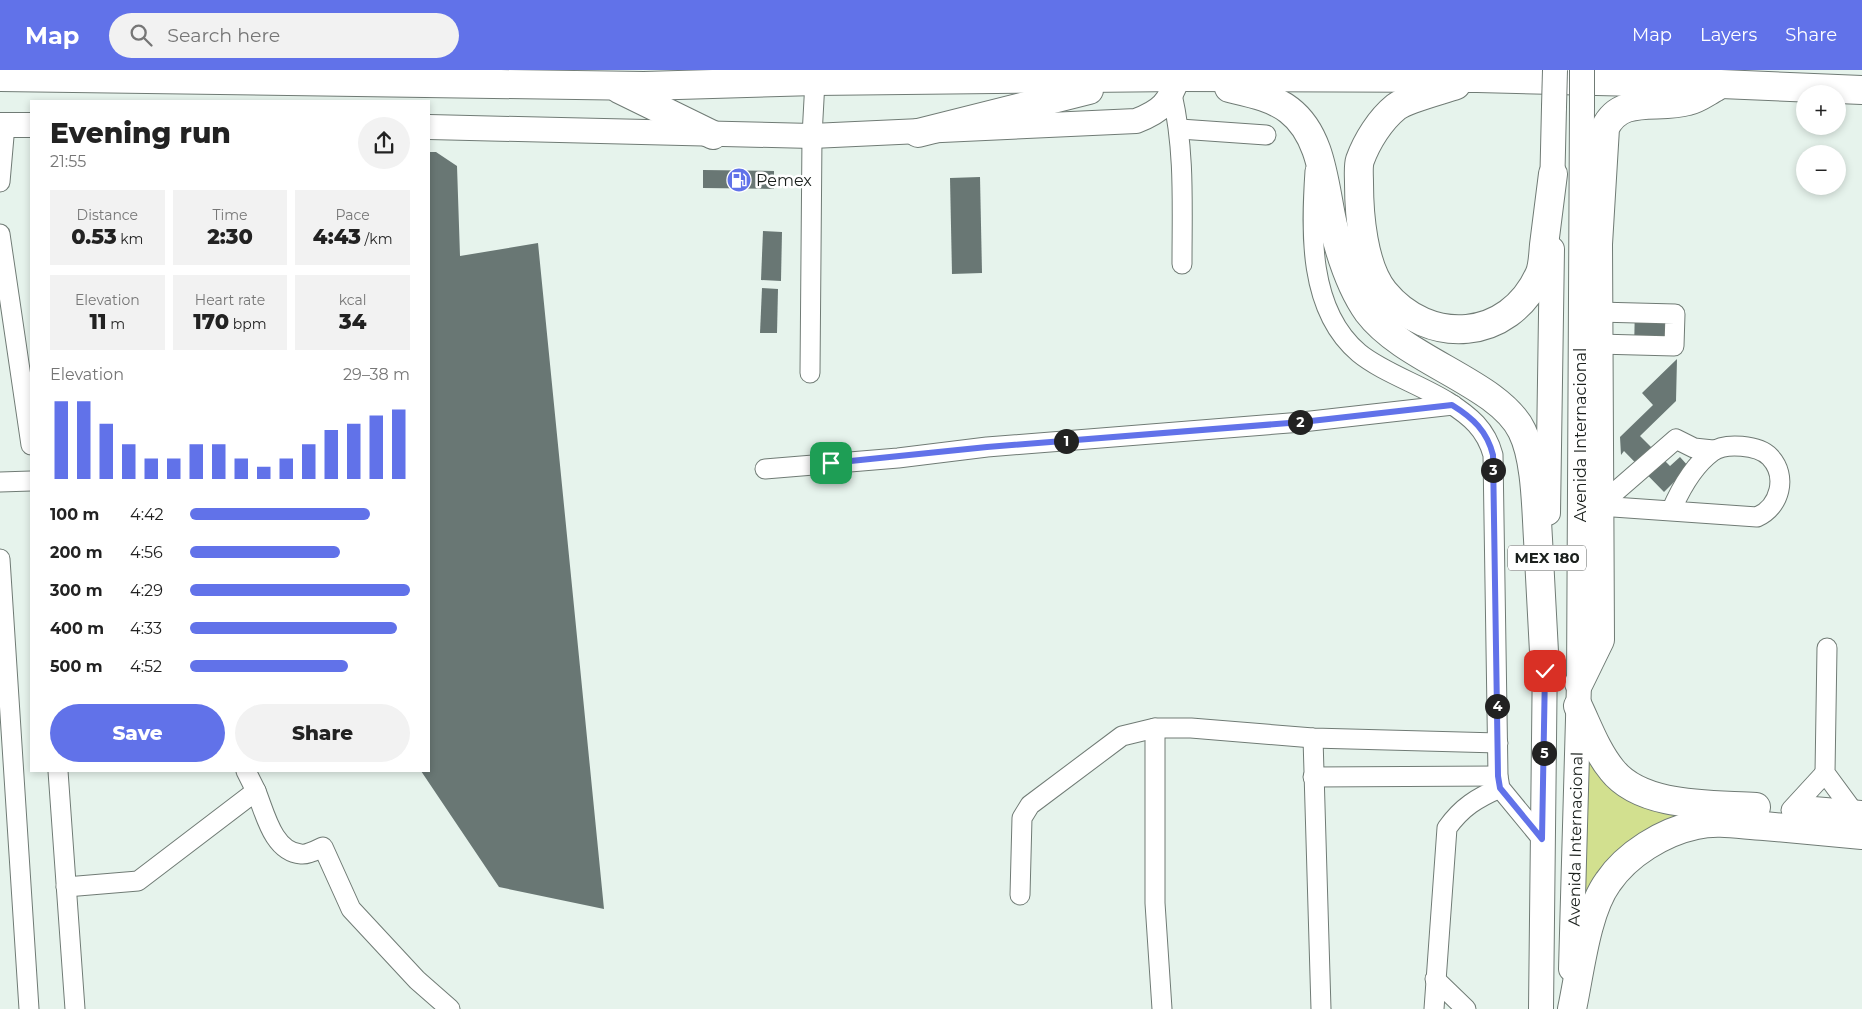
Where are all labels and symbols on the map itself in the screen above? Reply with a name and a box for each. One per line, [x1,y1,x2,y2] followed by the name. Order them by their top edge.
[726,167,752,193] fuel station icon: Pemex
[756,171,812,190] place label: Pemex
[1571,348,1590,522] street label: Avenida Internacional
[1288,410,1312,434] pin: 2
[1054,428,1078,454] pin: 1
[810,442,852,484] pin
[1480,458,1506,482] pin: 3
[1508,546,1586,570] road number: MEX 180
[1524,650,1566,692] pin
[1484,694,1510,718] pin: 4
[1532,740,1556,766] pin: 5
[1564,752,1587,926] street label: Avenida Internacional

